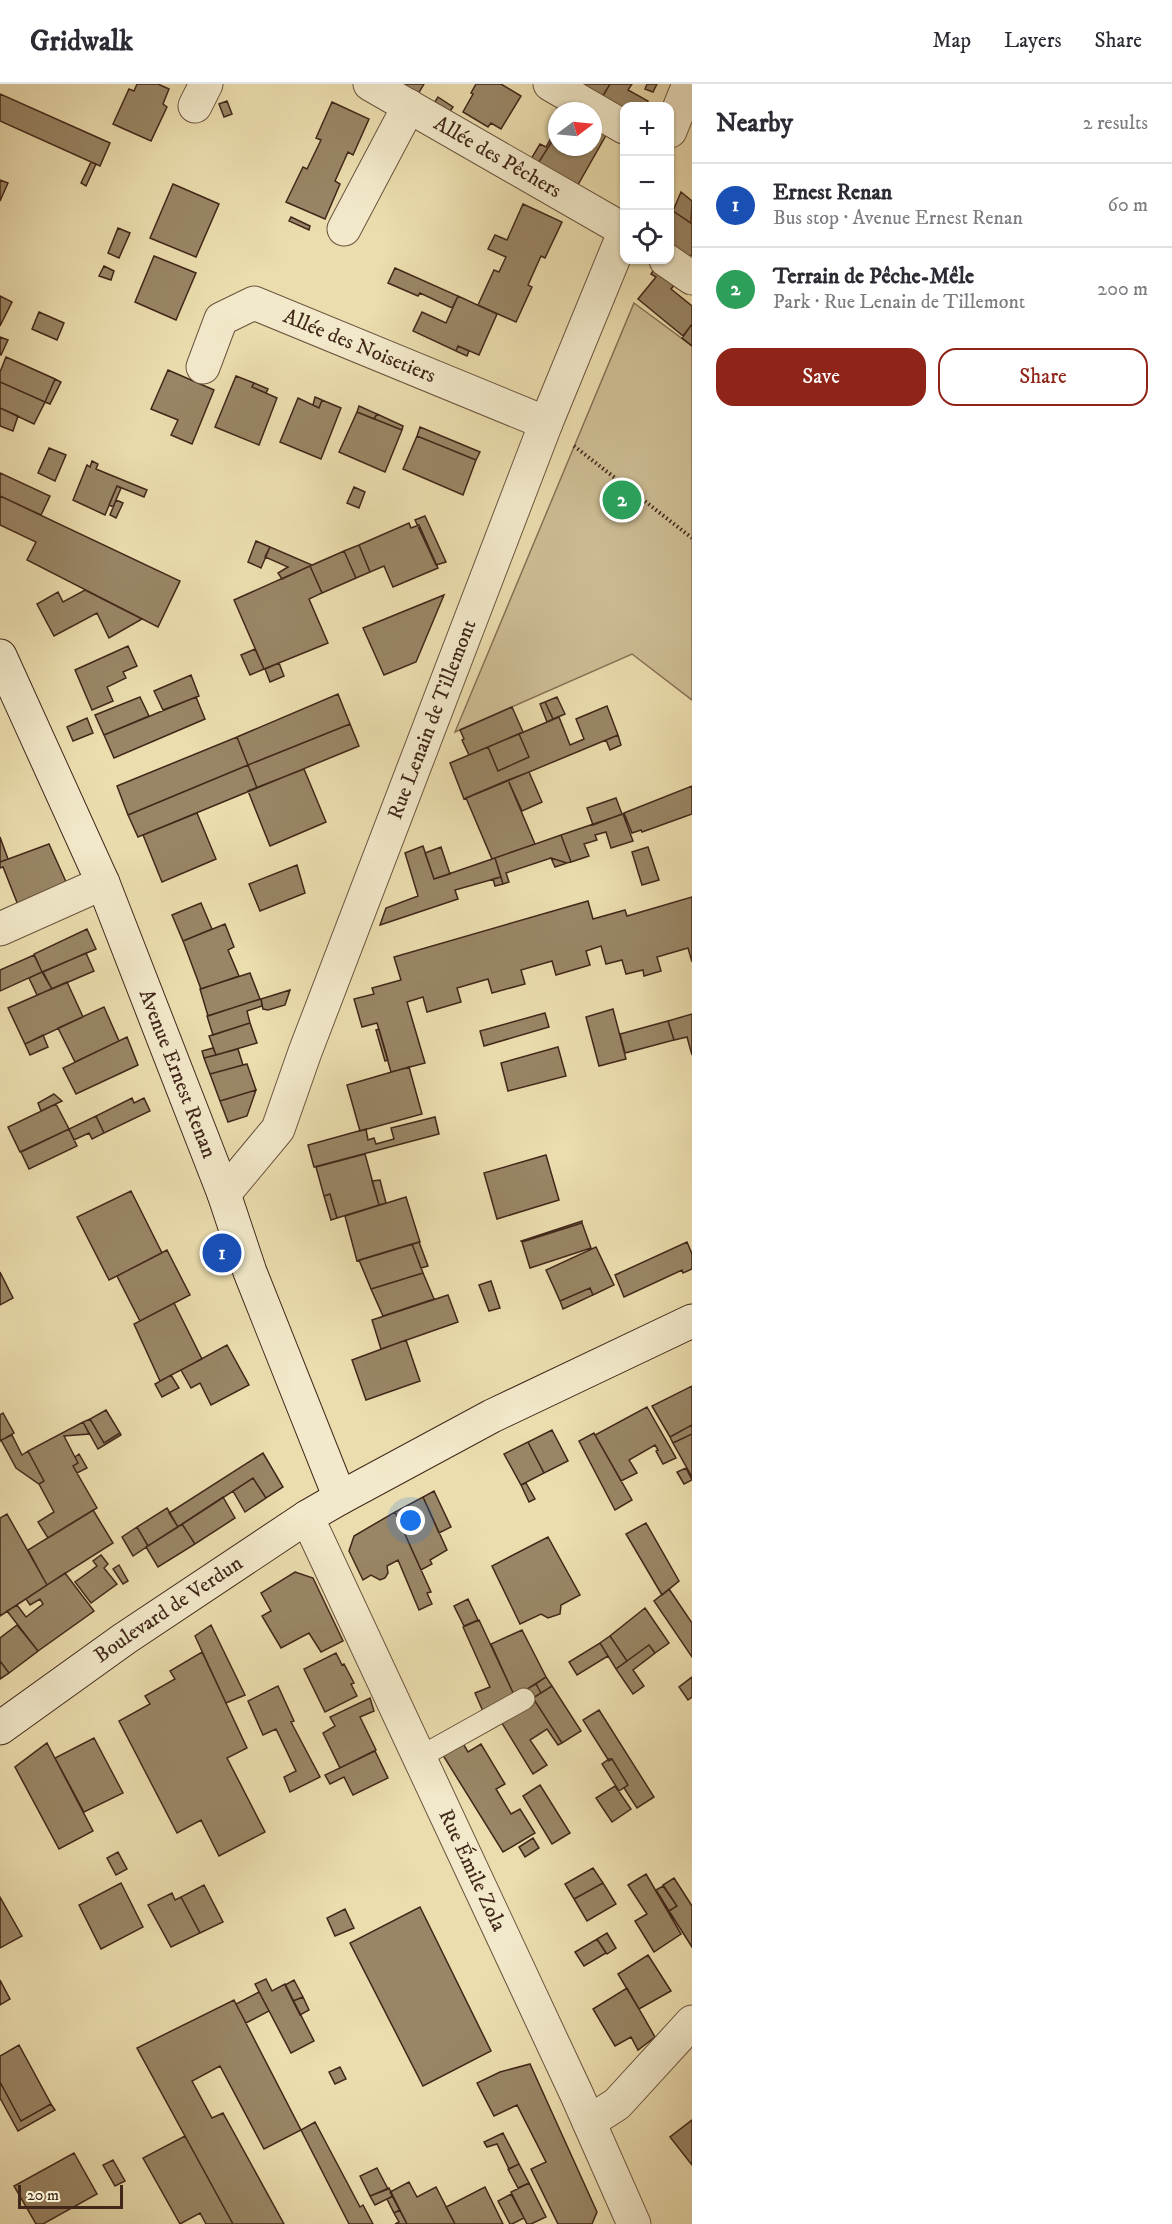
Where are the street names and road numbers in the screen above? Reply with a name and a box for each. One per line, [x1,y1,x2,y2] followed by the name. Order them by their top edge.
[429,110,566,204] street label: Allée des Pêchers
[279,303,440,389] street label: Allée des Noisetiers
[382,616,482,823] street label: Rue Lenain de Tillemont
[133,986,222,1162] street label: Avenue Ernest Renan
[89,1550,248,1669] street label: Boulevard de Verdun
[432,1805,512,1936] street label: Rue Émile Zola

